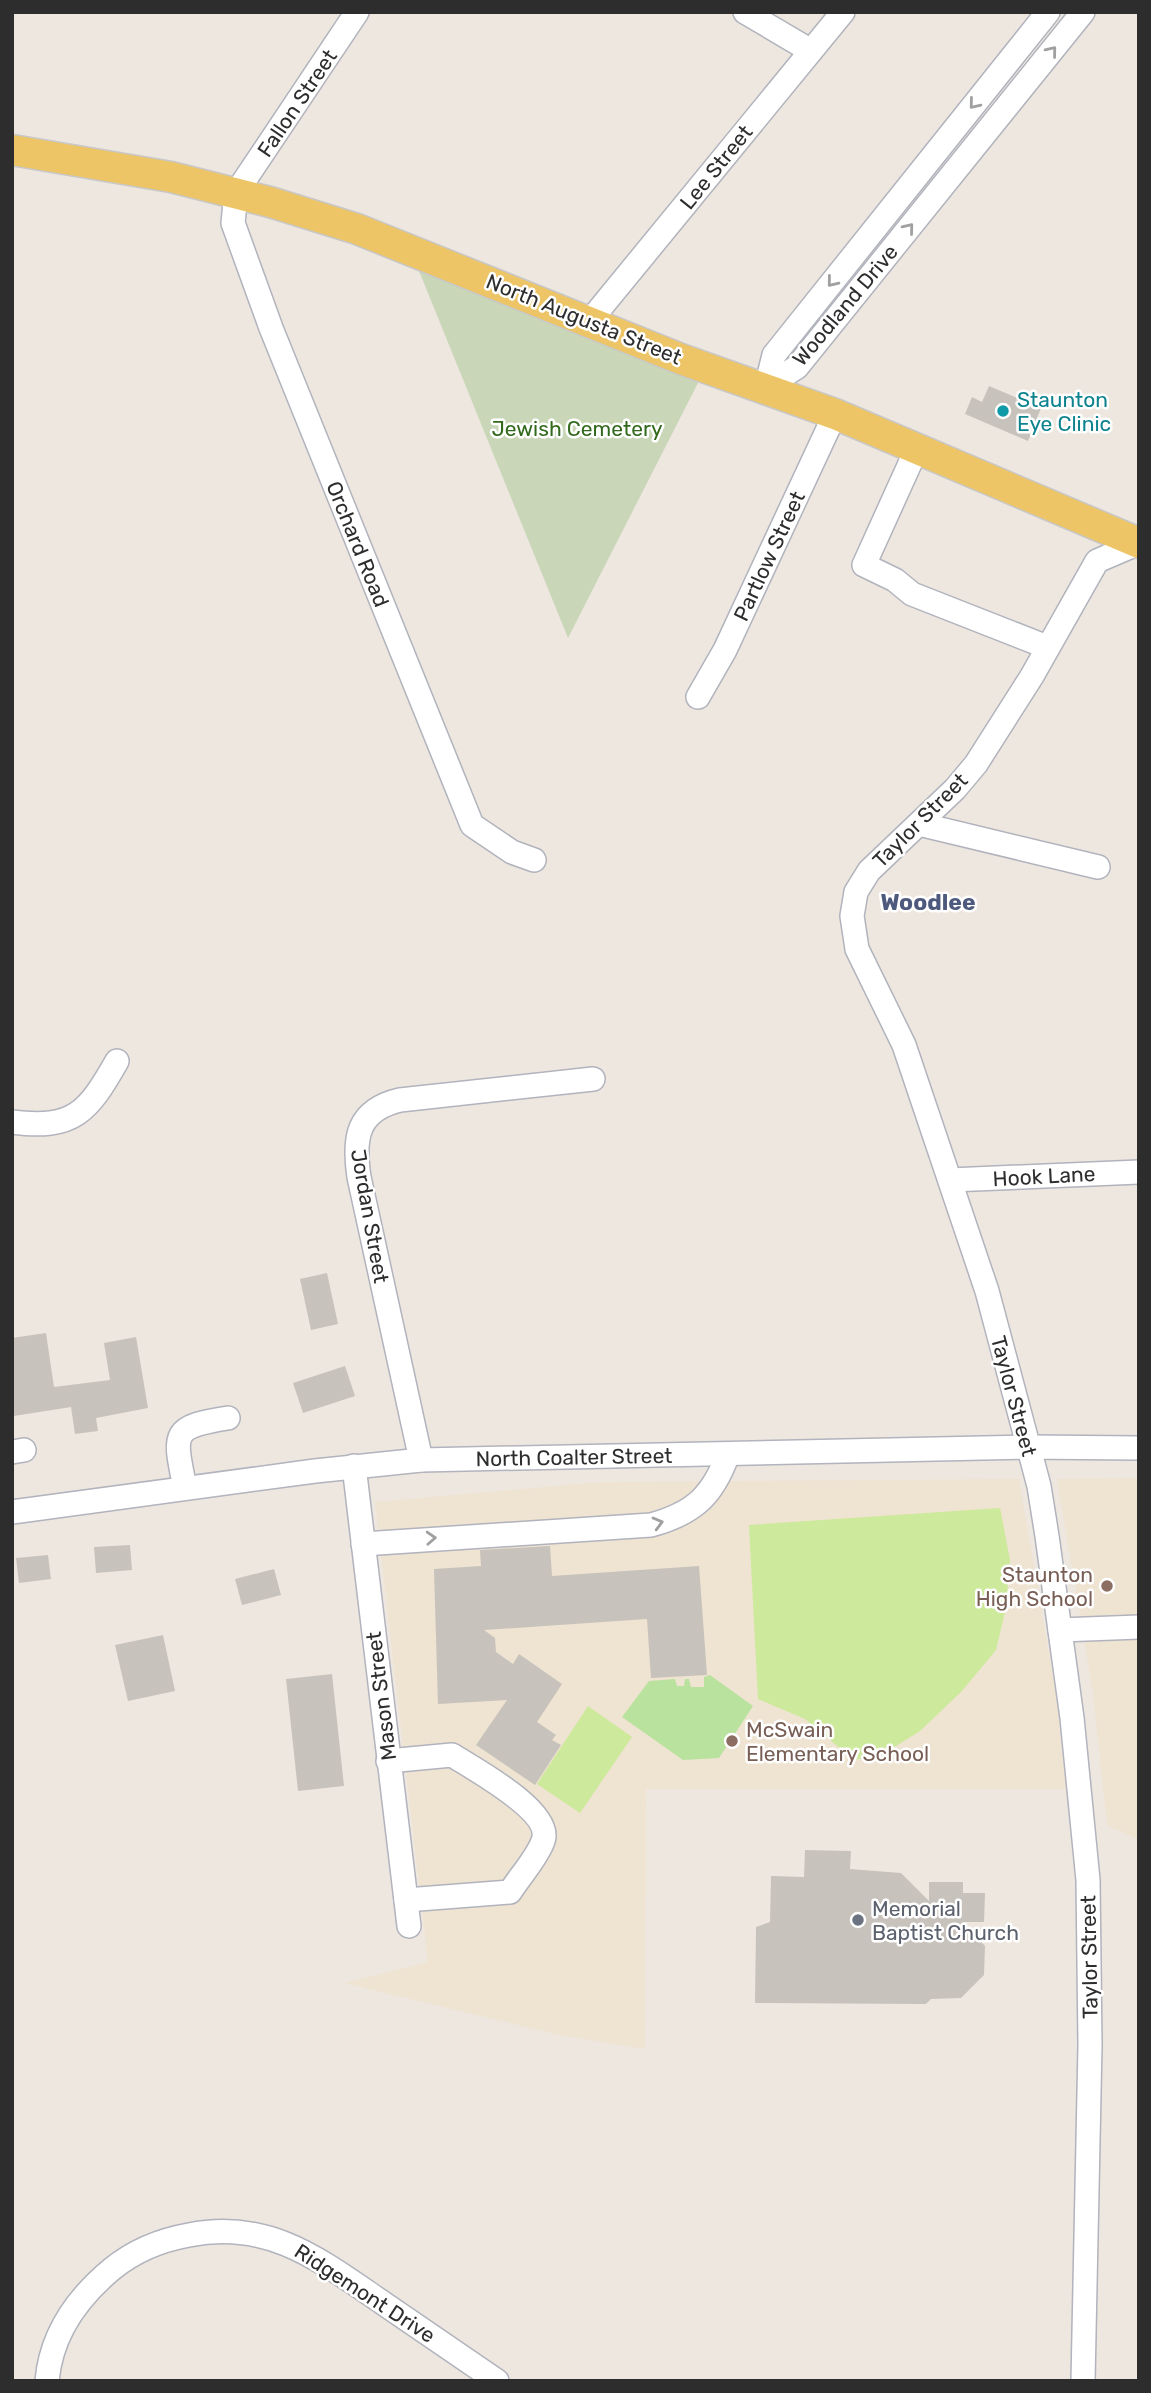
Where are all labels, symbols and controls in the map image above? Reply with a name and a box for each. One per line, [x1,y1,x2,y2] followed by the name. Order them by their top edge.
[252,45,342,161] street label: Fallon Street
[1043,46,1056,58] one-way arrow
[970,96,983,108] one-way arrow
[675,120,757,214] street label: Lee Street
[901,223,913,236] one-way arrow
[787,239,903,371] street label: Woodland Drive
[483,268,685,370] street label: North Augusta Street
[828,274,841,286] one-way arrow
[1017,387,1111,436] place label: Staunton Eye Clinic
[995,403,1011,419] marker: Staunton Eye Clinic
[492,416,663,441] park label: Jewish Cemetery
[321,478,395,610] street label: Orchard Road
[728,487,810,625] street label: Partlow Street
[867,767,973,873] street label: Taylor Street
[880,888,976,916] district label: Woodlee
[346,1147,394,1285] street label: Jordan Street
[992,1161,1096,1191] street label: Hook Lane
[986,1333,1042,1459] street label: Taylor Street
[475,1443,673,1471] street label: North Coalter Street
[652,1517,664,1531] one-way arrow
[426,1531,437,1546] one-way arrow
[976,1562,1093,1611] place label: Staunton High School
[1099,1578,1115,1594] marker: Staunton High School
[361,1630,401,1762] street label: Mason Street
[746,1717,929,1766] place label: McSwain Elementary School
[724,1733,740,1749] marker: McSwain Elementary School
[1075,1895,1103,2019] street label: Taylor Street
[872,1896,1019,1945] place label: Memorial Baptist Church
[850,1912,866,1928] marker: Memorial Baptist Church
[290,2238,440,2348] street label: Ridgemont Drive

